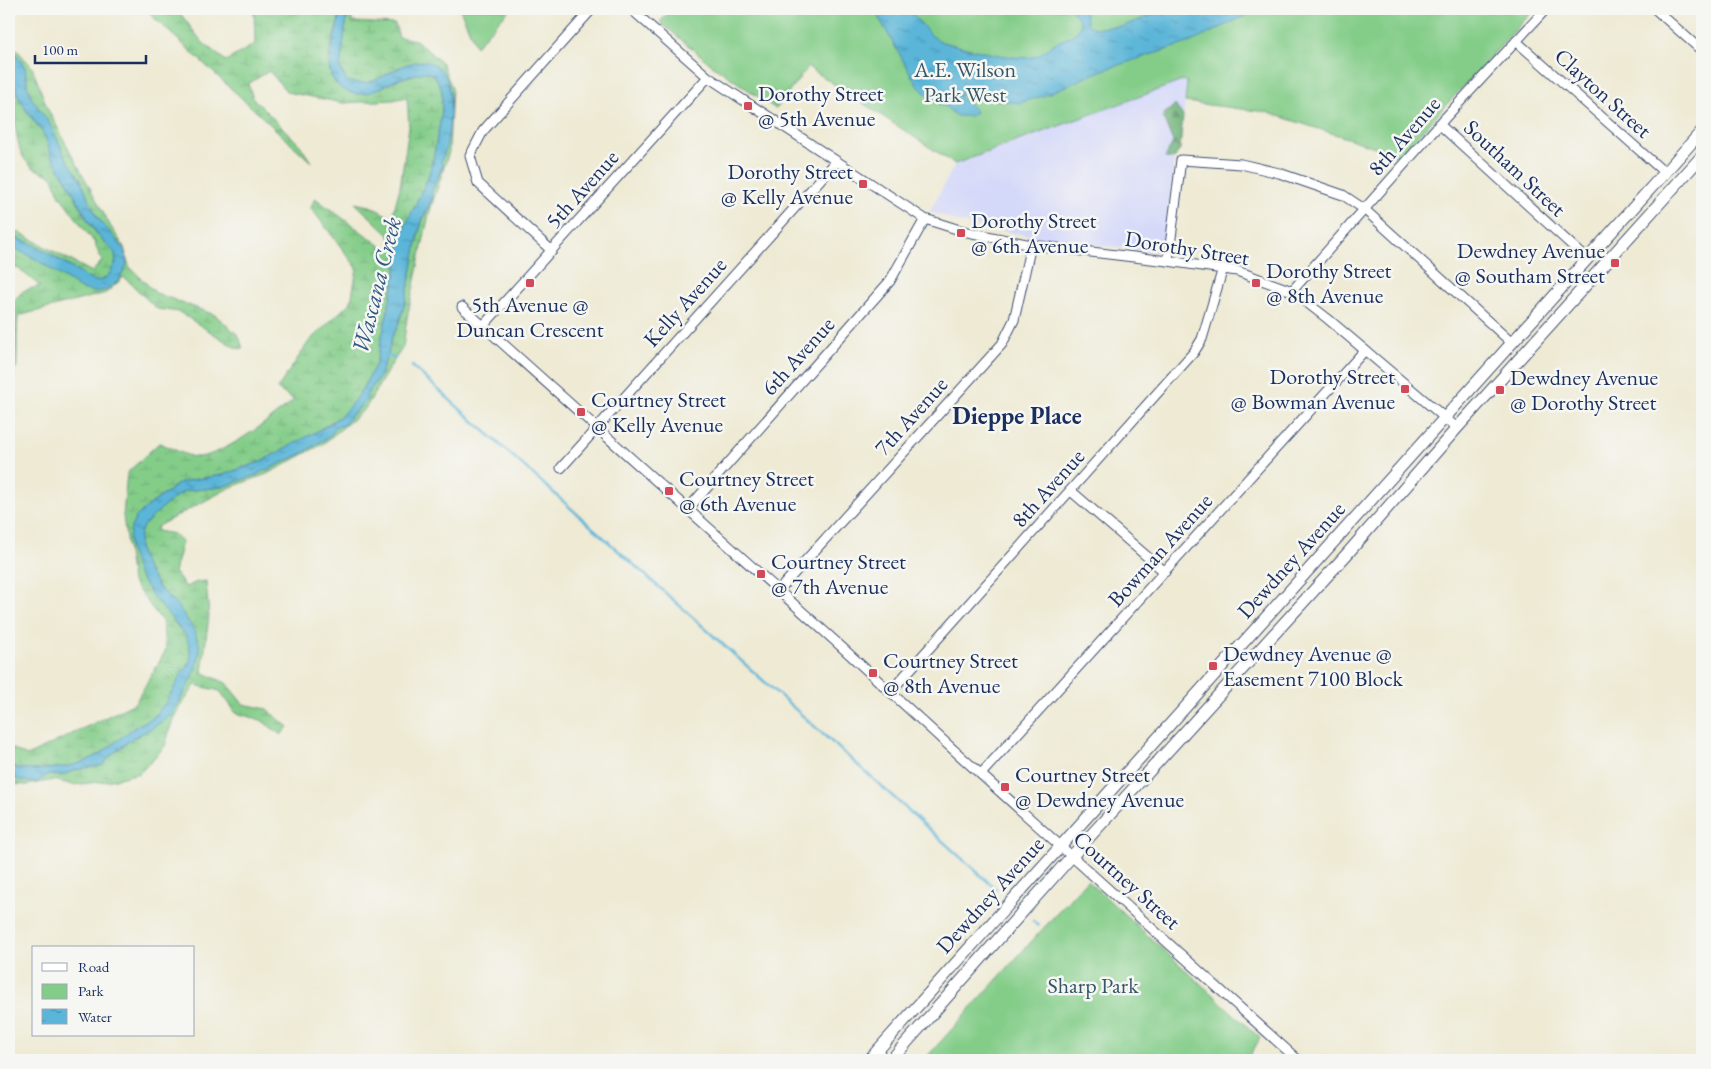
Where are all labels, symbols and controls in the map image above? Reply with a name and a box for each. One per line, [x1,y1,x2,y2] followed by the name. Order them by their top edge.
[35,32,146,64] scale bar
[42,40,79,59] text: 100 m
[1548,42,1658,144] street label: Clayton Street
[913,55,1016,109] park label: A.E. Wilson Park West
[758,79,884,133] place label: Dorothy Street @ 5th Avenue
[1361,90,1447,182] street label: 8th Avenue
[742,100,754,112] marker: Dorothy Street @ 5th Avenue
[1458,113,1572,223] street label: Southam Street
[539,143,625,235] street label: 5th Avenue
[721,157,853,211] place label: Dorothy Street @ Kelly Avenue
[857,178,869,190] marker: Dorothy Street @ Kelly Avenue
[971,206,1097,260] place label: Dorothy Street @ 6th Avenue
[344,213,408,356] water label: Wascana Creek
[1123,224,1251,272] street label: Dorothy Street
[955,227,967,239] marker: Dorothy Street @ 6th Avenue
[1455,236,1605,290] place label: Dewdney Avenue @ Southam Street
[637,251,733,353] street label: Kelly Avenue
[1266,256,1392,310] place label: Dorothy Street @ 8th Avenue
[1609,257,1621,269] marker: Dewdney Avenue @ Southam Street
[524,277,536,289] marker: 5th Avenue @ Duncan Crescent
[1250,277,1262,289] marker: Dorothy Street @ 8th Avenue
[456,290,604,344] place label: 5th Avenue @ Duncan Crescent
[755,310,841,402] street label: 6th Avenue
[1231,362,1395,416] place label: Dorothy Street @ Bowman Avenue
[1510,363,1659,417] place label: Dewdney Avenue @ Dorothy Street
[868,370,954,462] street label: 7th Avenue
[1399,383,1411,395] marker: Dorothy Street @ Bowman Avenue
[1494,384,1506,396] marker: Dewdney Avenue @ Dorothy Street
[591,385,726,439] place label: Courtney Street @ Kelly Avenue
[952,400,1082,431] district label: Dieppe Place
[575,406,587,418] marker: Courtney Street @ Kelly Avenue
[1005,442,1091,534] street label: 8th Avenue
[679,464,814,518] place label: Courtney Street @ 6th Avenue
[663,485,675,497] marker: Courtney Street @ 6th Avenue
[1101,487,1219,613] street label: Bowman Avenue
[1231,495,1352,625] street label: Dewdney Avenue
[771,547,906,601] place label: Courtney Street @ 7th Avenue
[755,568,767,580] marker: Courtney Street @ 7th Avenue
[1223,639,1404,693] place label: Dewdney Avenue @ Easement 7100 Block
[883,646,1018,700] place label: Courtney Street @ 8th Avenue
[1207,660,1219,672] marker: Dewdney Avenue @ Easement 7100 Block
[867,667,879,679] marker: Courtney Street @ 8th Avenue
[1015,760,1184,814] place label: Courtney Street @ Dewdney Avenue
[999,781,1011,793] marker: Courtney Street @ Dewdney Avenue
[1067,824,1187,936] street label: Courtney Street
[930,830,1051,960] street label: Dewdney Avenue
[32,946,195,1036] legend
[78,957,110,976] text: Road
[1048,971,1139,1000] park label: Sharp Park
[78,981,105,1000] text: Park
[78,1007,112,1026] text: Water

